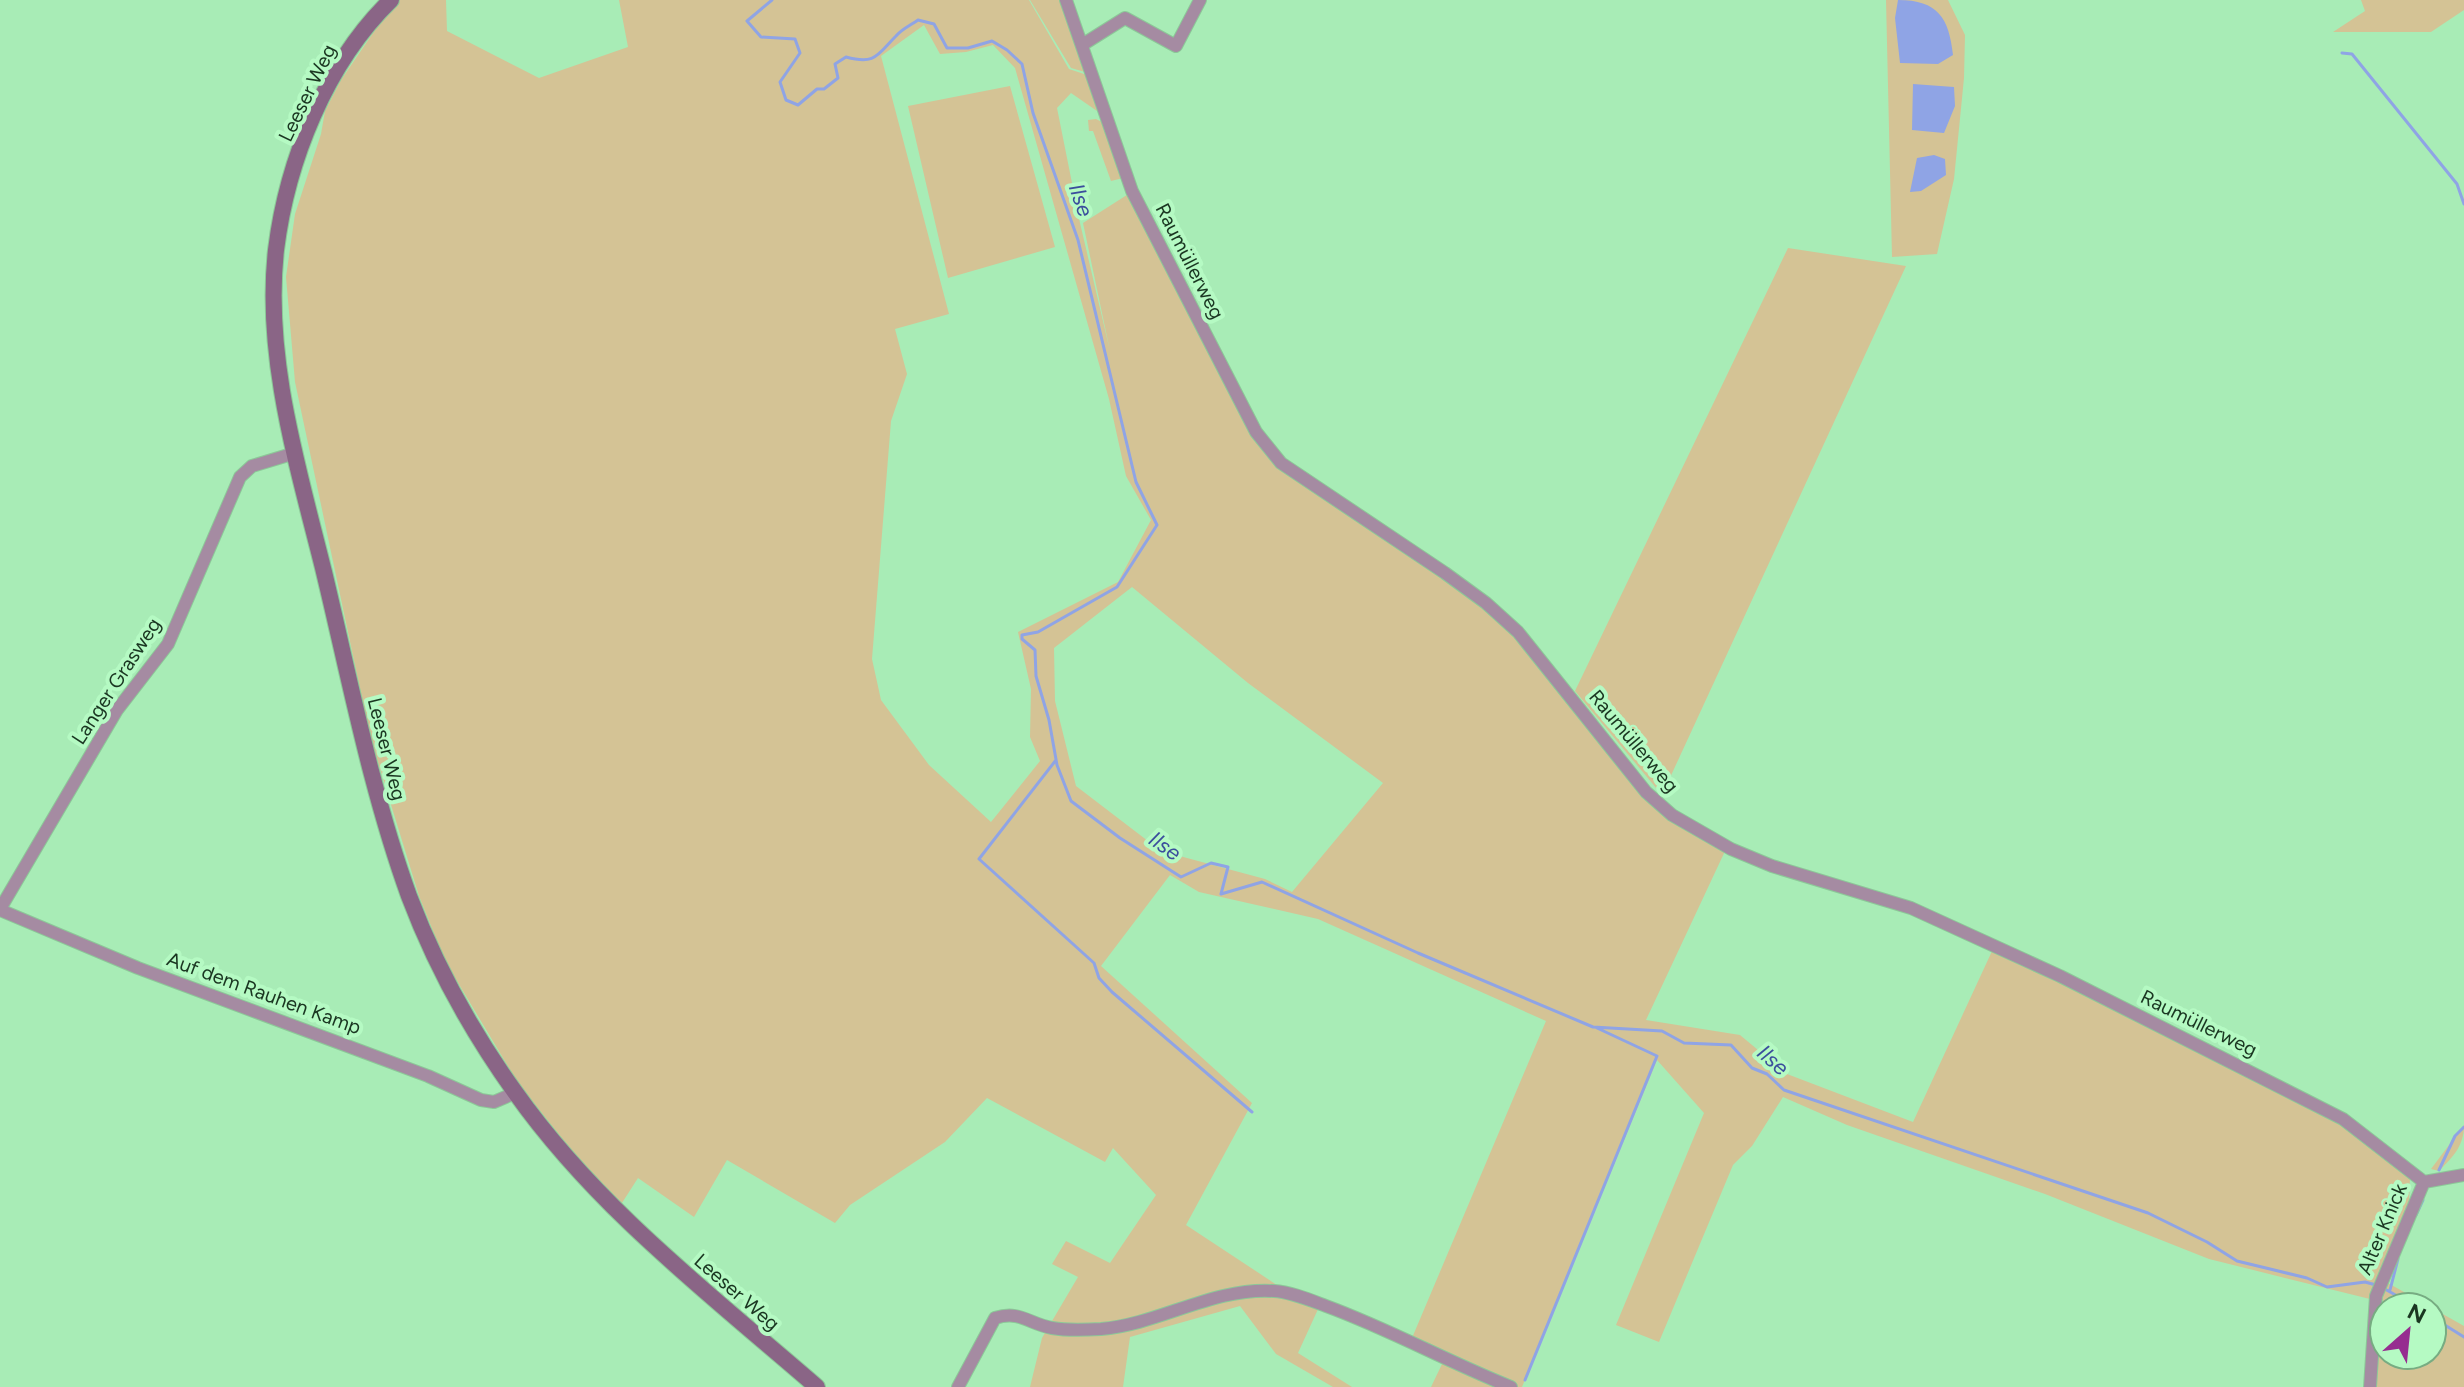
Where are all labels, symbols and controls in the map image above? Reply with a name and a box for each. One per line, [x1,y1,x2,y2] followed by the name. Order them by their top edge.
[273,40,341,146] street label: Leeser Weg
[1063,180,1099,220] water label: Ilse
[1151,199,1229,323] street label: Raumüllerweg
[66,613,166,749] street label: Langer Grasweg
[1584,685,1684,797] street label: Raumüllerweg
[363,695,411,803] street label: Leeser Weg
[1144,825,1186,867] water label: Ilse
[164,947,364,1039] street label: Auf dem Rauhen Kamp
[2137,984,2261,1062] street label: Raumüllerweg
[1752,1039,1794,1081] water label: Ilse
[2352,1180,2412,1278] street label: Alter Knick
[689,1248,785,1336] street label: Leeser Weg
[2368,1291,2448,1371] north arrow
[2403,1298,2431,1330] text: N

